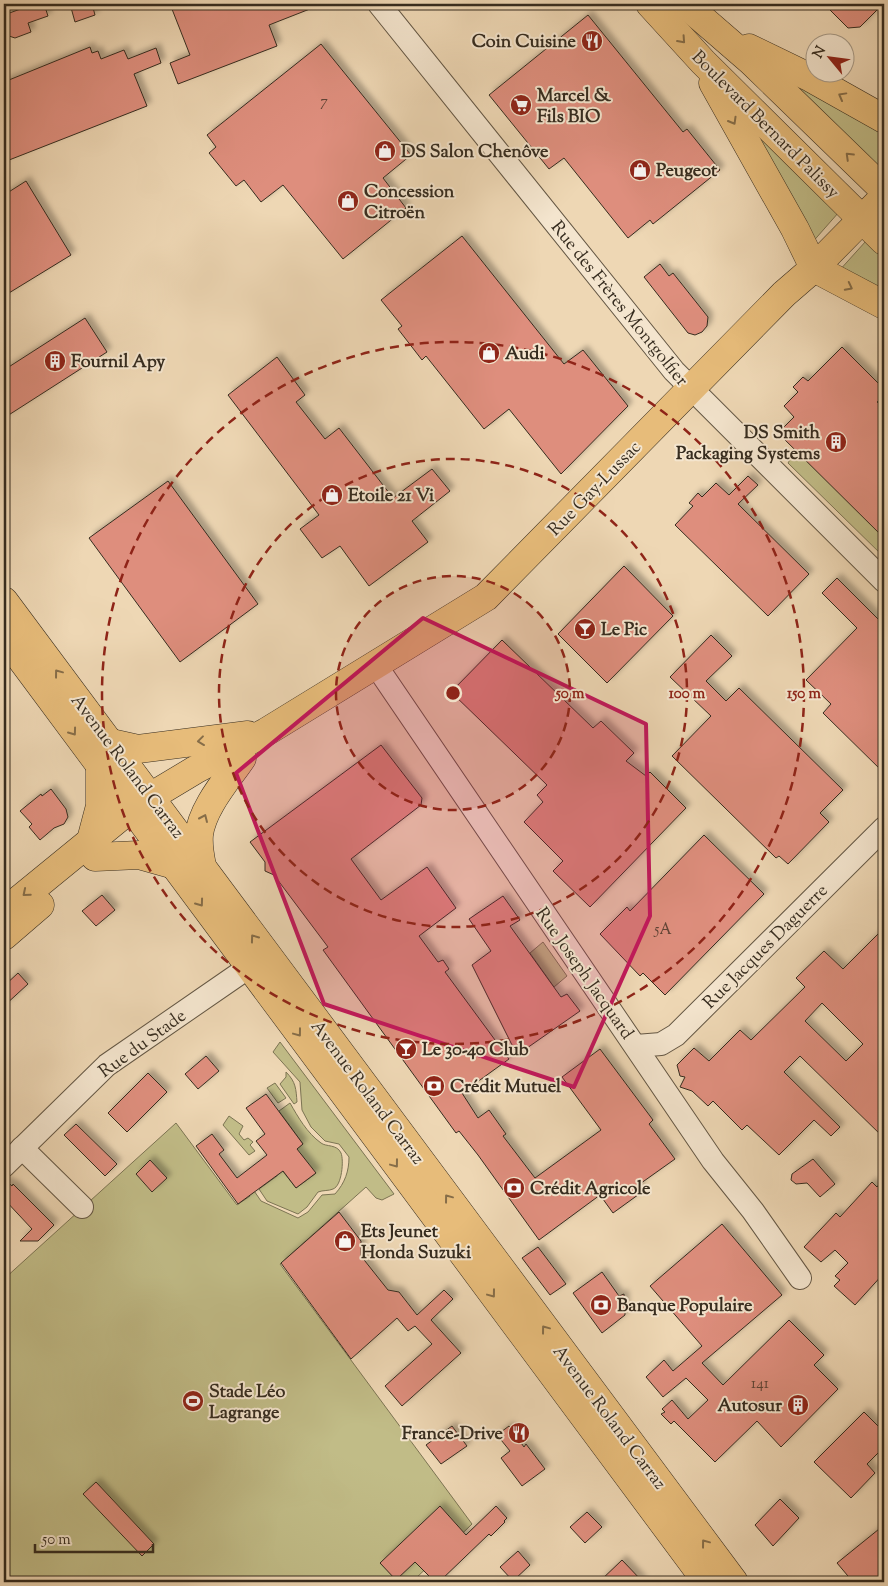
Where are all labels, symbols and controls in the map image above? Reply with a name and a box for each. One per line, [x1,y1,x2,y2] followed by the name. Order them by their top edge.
[580,29,604,53] restaurant icon: Coin Cuisine
[472,30,577,56] place label: Coin Cuisine
[806,32,856,82] north arrow
[676,34,685,43] one-way arrow
[809,43,832,62] text: N
[685,45,845,205] street label: Boulevard Bernard Palissy
[537,84,612,131] place label: Marcel & Fils BIO
[320,92,328,113] house number: 7
[838,92,847,102] one-way arrow
[509,93,533,117] supermarket icon: Marcel & Fils BIO
[727,116,737,125] one-way arrow
[373,139,397,163] shop icon: DS Salon Chenôve
[401,140,549,166] place label: DS Salon Chenôve
[846,153,855,162] one-way arrow
[628,158,652,182] shop icon: Peugeot
[656,159,718,185] place label: Peugeot
[364,180,455,227] place label: Concession Citroën
[336,189,360,213] shop icon: Concession Citroën
[543,216,694,393] street label: Rue des Frères Montgolfier
[844,281,853,291] one-way arrow
[477,341,501,365] shop icon: Audi
[505,342,546,368] place label: Audi
[43,349,67,373] building icon: Fournil Apy
[71,350,165,376] place label: Fournil Apy
[676,421,820,468] place label: DS Smith Packaging Systems
[824,430,848,454] building icon: DS Smith Packaging Systems
[543,436,648,543] street label: Rue Gay-Lussac
[320,483,344,507] shop icon: Etoile 21 Vi
[348,484,435,510] place label: Etoile 21 Vi
[573,617,597,641] bar icon: Le Pic
[601,618,648,644] place label: Le Pic
[55,669,64,679] one-way arrow
[444,684,462,702] centre of rings
[555,684,585,705] text: 50 m
[669,684,706,705] text: 100 m
[787,684,821,705] text: 150 m
[63,690,190,845] street label: Avenue Roland Carraz
[67,726,76,736] one-way arrow
[196,735,204,746] one-way arrow
[198,814,209,823] one-way arrow
[698,879,835,1016] street label: Rue Jacques Daguerre
[23,888,32,897] one-way arrow
[195,897,203,906] one-way arrow
[528,903,639,1046] street label: Rue Joseph Jacquard
[653,920,672,941] house number: 5A
[251,934,260,944] one-way arrow
[94,1004,192,1085] street label: Rue du Stade
[303,1016,430,1171] street label: Avenue Roland Carraz
[292,1027,301,1037] one-way arrow
[394,1037,418,1061] bar icon: Le 30-40 Club
[422,1038,529,1064] place label: Le 30-40 Club
[422,1074,446,1098] bank icon: Crédit Mutuel
[450,1075,562,1101] place label: Crédit Mutuel
[389,1158,398,1168] one-way arrow
[502,1176,526,1200] bank icon: Crédit Agricole
[530,1177,651,1203] place label: Crédit Agricole
[445,1195,454,1204] one-way arrow
[361,1220,472,1267] place label: Ets Jeunet Honda Suzuki
[333,1229,357,1253] shop icon: Ets Jeunet Honda Suzuki
[486,1288,495,1298] one-way arrow
[589,1293,613,1317] bank icon: Banque Populaire
[617,1294,753,1320] place label: Banque Populaire
[542,1325,551,1335] one-way arrow
[545,1341,672,1496] street label: Avenue Roland Carraz
[751,1374,769,1395] house number: 141
[209,1380,285,1427] place label: Stade Léo Lagrange
[181,1389,205,1413] sports icon: Stade Léo Lagrange
[786,1393,810,1417] building icon: Autosur
[717,1394,782,1420] place label: Autosur
[507,1421,531,1445] restaurant icon: France-Drive
[402,1422,504,1448] place label: France-Drive
[35,1521,152,1553] scale bar
[41,1530,71,1551] text: 50 m
[702,1539,711,1549] one-way arrow

